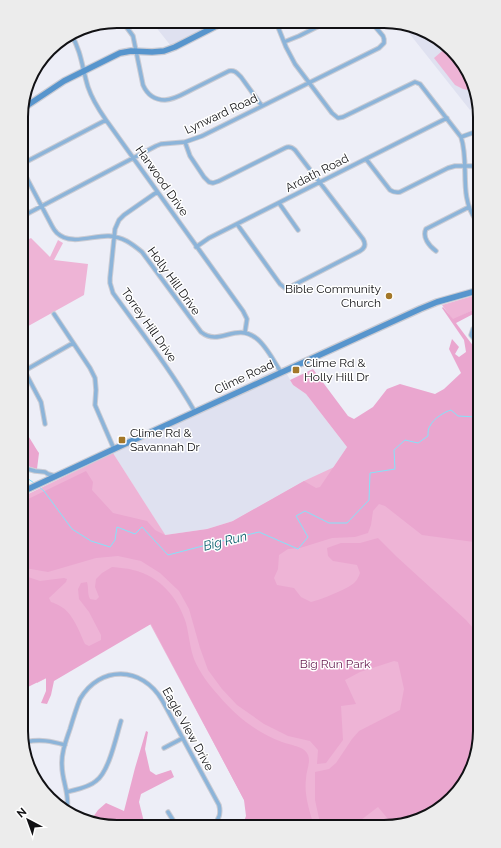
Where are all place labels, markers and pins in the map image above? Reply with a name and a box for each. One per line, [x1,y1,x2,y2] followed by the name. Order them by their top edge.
[285,282,381,310] place label: Bible Community Church
[384,291,394,301] marker: Bible Community Church
[304,356,370,384] place label: Clime Rd & Holly Hill Dr
[291,365,301,375] marker: Clime Rd & Holly Hill Dr
[130,426,201,454] place label: Clime Rd & Savannah Dr
[117,435,127,445] marker: Clime Rd & Savannah Dr

